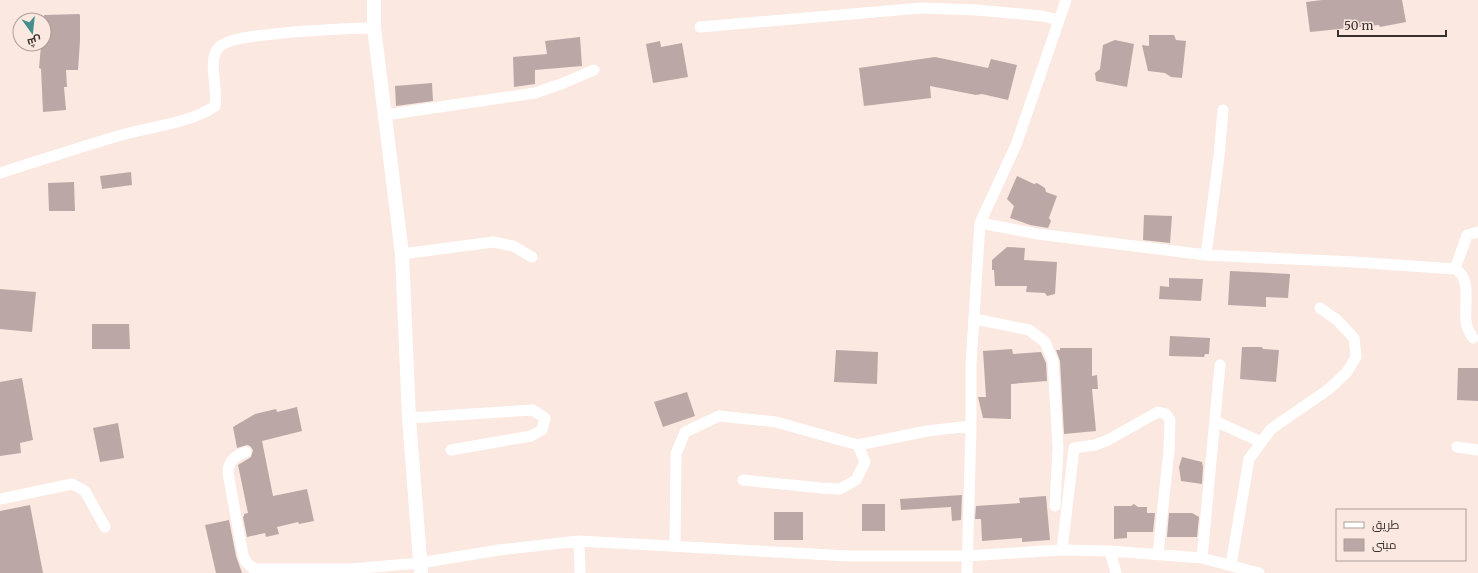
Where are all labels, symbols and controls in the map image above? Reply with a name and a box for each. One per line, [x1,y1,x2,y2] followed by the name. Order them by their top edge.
[12,12,52,52] north arrow
[1338,12,1446,38] scale bar
[1344,18,1373,33] text: 50 m
[26,33,43,50] text: ش
[1336,509,1466,561] legend
[1372,517,1400,532] text: طريق
[1372,537,1397,552] text: مبنى

